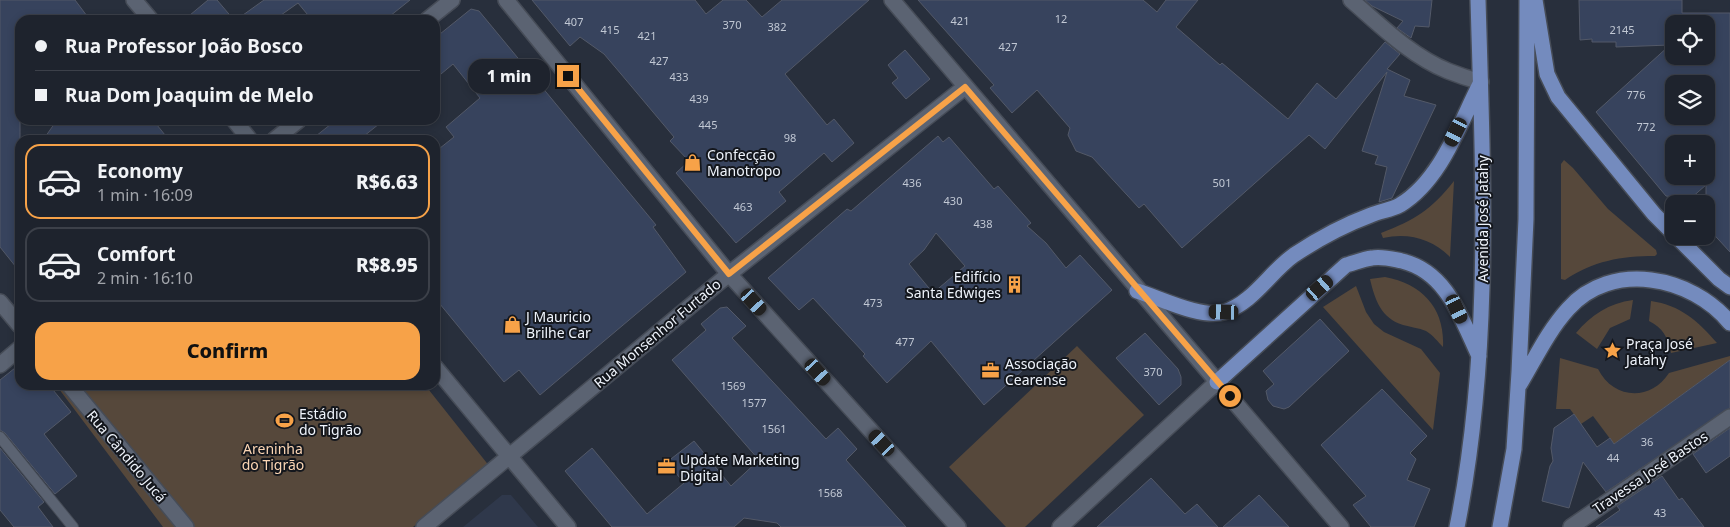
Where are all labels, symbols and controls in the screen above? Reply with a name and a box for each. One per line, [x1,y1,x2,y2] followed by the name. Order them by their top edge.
[1055,11,1067,26] house number: 12
[951,13,969,28] house number: 421
[565,14,583,29] house number: 407
[1665,15,1715,245] map controls
[1665,15,1715,65] button: locate
[723,17,741,32] house number: 370
[768,19,786,34] house number: 382
[601,22,619,37] house number: 415
[1609,22,1635,37] house number: 2145
[638,28,656,43] house number: 421
[65,33,303,59] text: Rua Professor João Bosco
[999,39,1017,54] house number: 427
[650,53,668,68] house number: 427
[468,58,550,94] callout: 1 min
[487,65,531,87] text: 1 min
[557,65,579,87] route end
[670,69,688,84] house number: 433
[1665,75,1715,125] button: layers
[65,82,314,108] text: Rua Dom Joaquim de Melo
[1627,87,1645,102] house number: 776
[690,91,708,106] house number: 439
[1442,115,1469,149] car
[699,117,717,132] house number: 445
[1637,119,1655,134] house number: 772
[784,130,796,145] house number: 98
[1665,135,1715,185] button: +
[707,145,781,180] place label: Confecção Manotropo
[683,152,703,172] shop icon: Confecção Manotropo
[1473,155,1492,283] street label: Avenida José Jatahy
[97,158,183,184] text: Economy
[37,159,82,204] icon: car
[356,169,418,195] text: R$6.63
[903,175,921,190] house number: 436
[1213,175,1231,190] house number: 501
[97,184,193,206] text: 1 min · 16:09
[944,193,962,208] house number: 430
[1665,195,1715,245] button: −
[734,199,752,214] house number: 463
[974,216,992,231] house number: 438
[97,241,176,267] text: Comfort
[37,242,82,287] icon: car
[356,252,418,278] text: R$8.95
[97,267,193,289] text: 2 min · 16:10
[906,267,1001,302] place label: Edifício Santa Edwiges
[1303,272,1336,304] car
[590,274,724,392] street label: Rua Monsenhor Furtado
[1005,274,1025,294] building icon: Edifício Santa Edwiges
[738,286,769,318] car
[1443,292,1470,326] car
[864,295,882,310] house number: 473
[1208,304,1239,320] car
[524,307,591,342] place label: J Mauricio Brilhe Car
[502,314,522,334] shop icon: J Mauricio Brilhe Car
[35,322,420,380] button: Confirm
[896,334,914,349] house number: 477
[1624,334,1693,369] place label: Praça José Jatahy
[1602,341,1622,361] place icon: Praça José Jatahy
[1005,354,1077,389] place label: Associação Cearense
[802,356,833,388] car
[981,361,1001,381] office icon: Associação Cearense
[1144,364,1162,379] house number: 370
[720,378,746,393] house number: 1569
[1219,385,1241,407] route start
[741,395,767,410] house number: 1577
[299,404,362,439] place label: Estádio do Tigrão
[83,406,171,506] street label: Rua Cândido Jucá
[275,411,295,431] sports icon: Estádio do Tigrão
[761,421,787,436] house number: 1561
[1589,426,1711,518] street label: Travessa José Bastos
[866,427,897,459] car
[1641,434,1653,449] house number: 36
[242,439,304,474] park label: Areninha do Tigrão
[680,450,800,485] place label: Update Marketing Digital
[1607,450,1620,465] house number: 44
[656,457,676,477] office icon: Update Marketing Digital
[817,485,843,500] house number: 1568
[1654,505,1666,520] house number: 43

